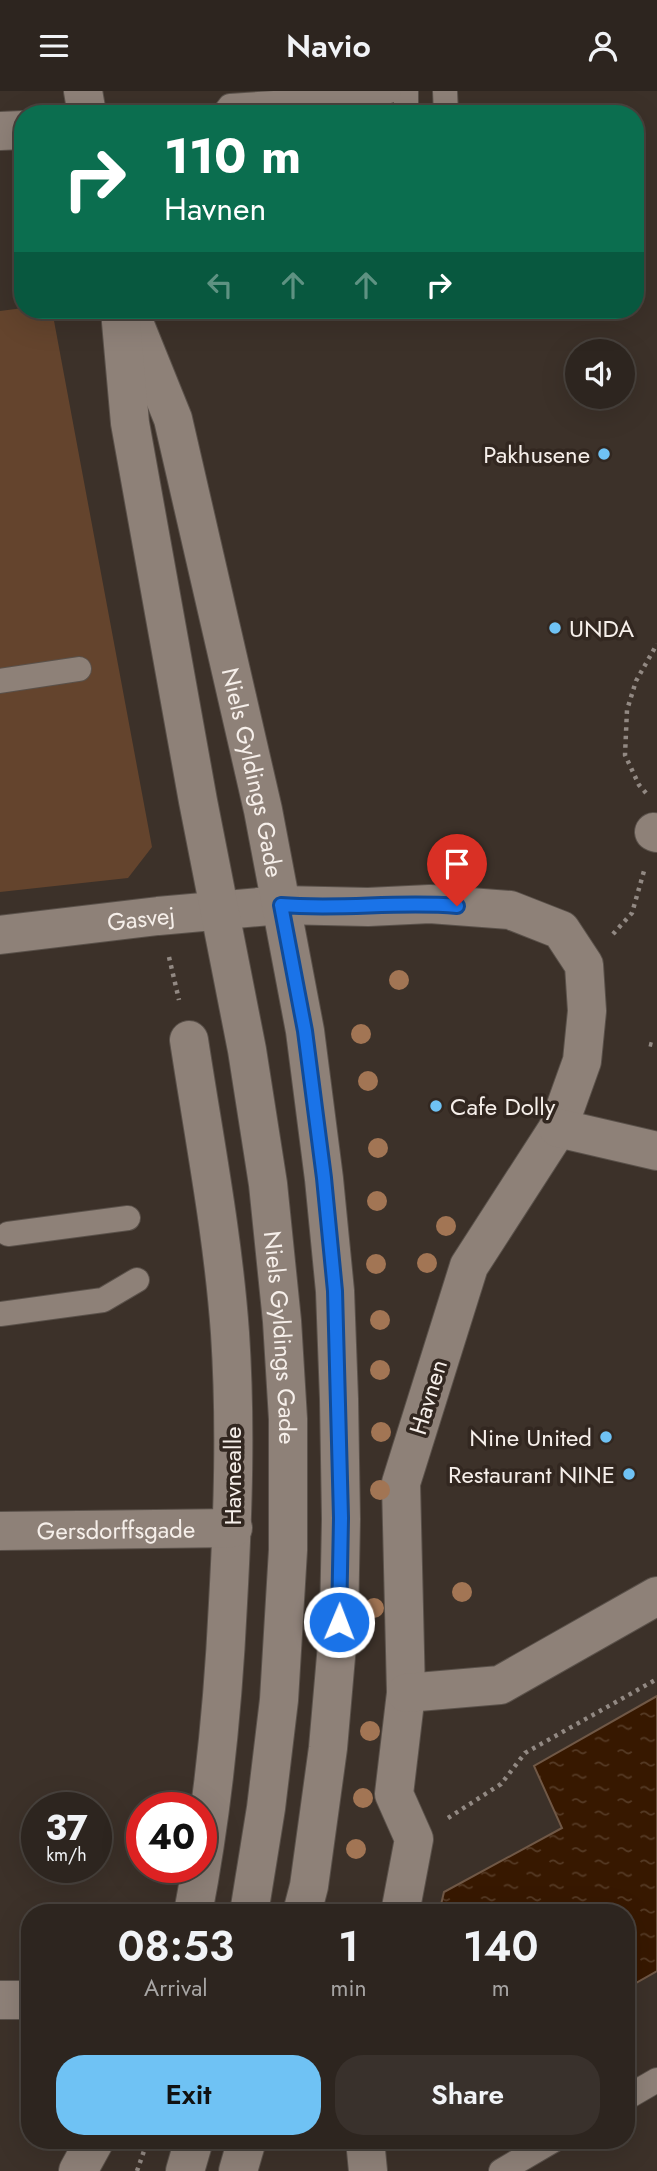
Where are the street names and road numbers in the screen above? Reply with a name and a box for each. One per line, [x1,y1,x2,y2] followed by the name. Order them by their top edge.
[213,664,293,880] street label: Niels Gyldings Gade
[105,897,177,939] street label: Gasvej
[255,1229,306,1444] street label: Niels Gyldings Gade
[400,1355,456,1439] street label: Havnen
[215,1426,250,1526] street label: Havnealle
[36,1511,196,1548] street label: Gersdorffsgade

